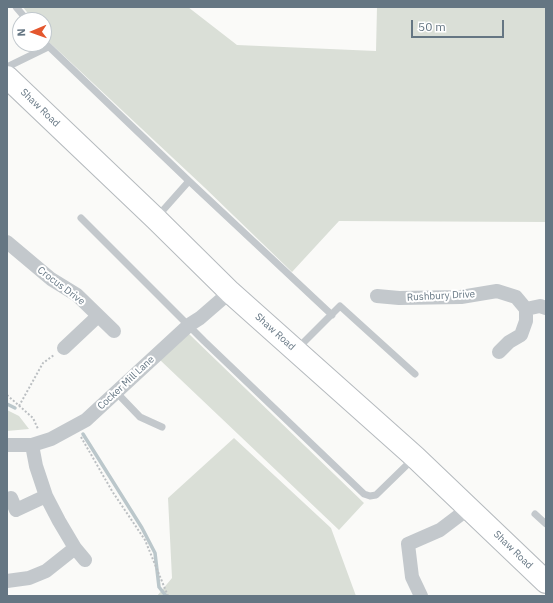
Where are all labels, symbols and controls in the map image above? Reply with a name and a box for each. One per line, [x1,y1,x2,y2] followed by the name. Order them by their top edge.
[12,12,52,52] north arrow
[413,12,506,38] scale bar
[418,19,446,34] text: 50 m
[14,28,28,37] text: N
[18,86,62,130] street label: Shaw Road
[35,264,87,308] street label: Crocus Drive
[407,288,475,304] street label: Rushbury Drive
[252,311,298,353] street label: Shaw Road
[95,354,157,412] street label: Cocker Mill Lane
[491,528,535,572] street label: Shaw Road

